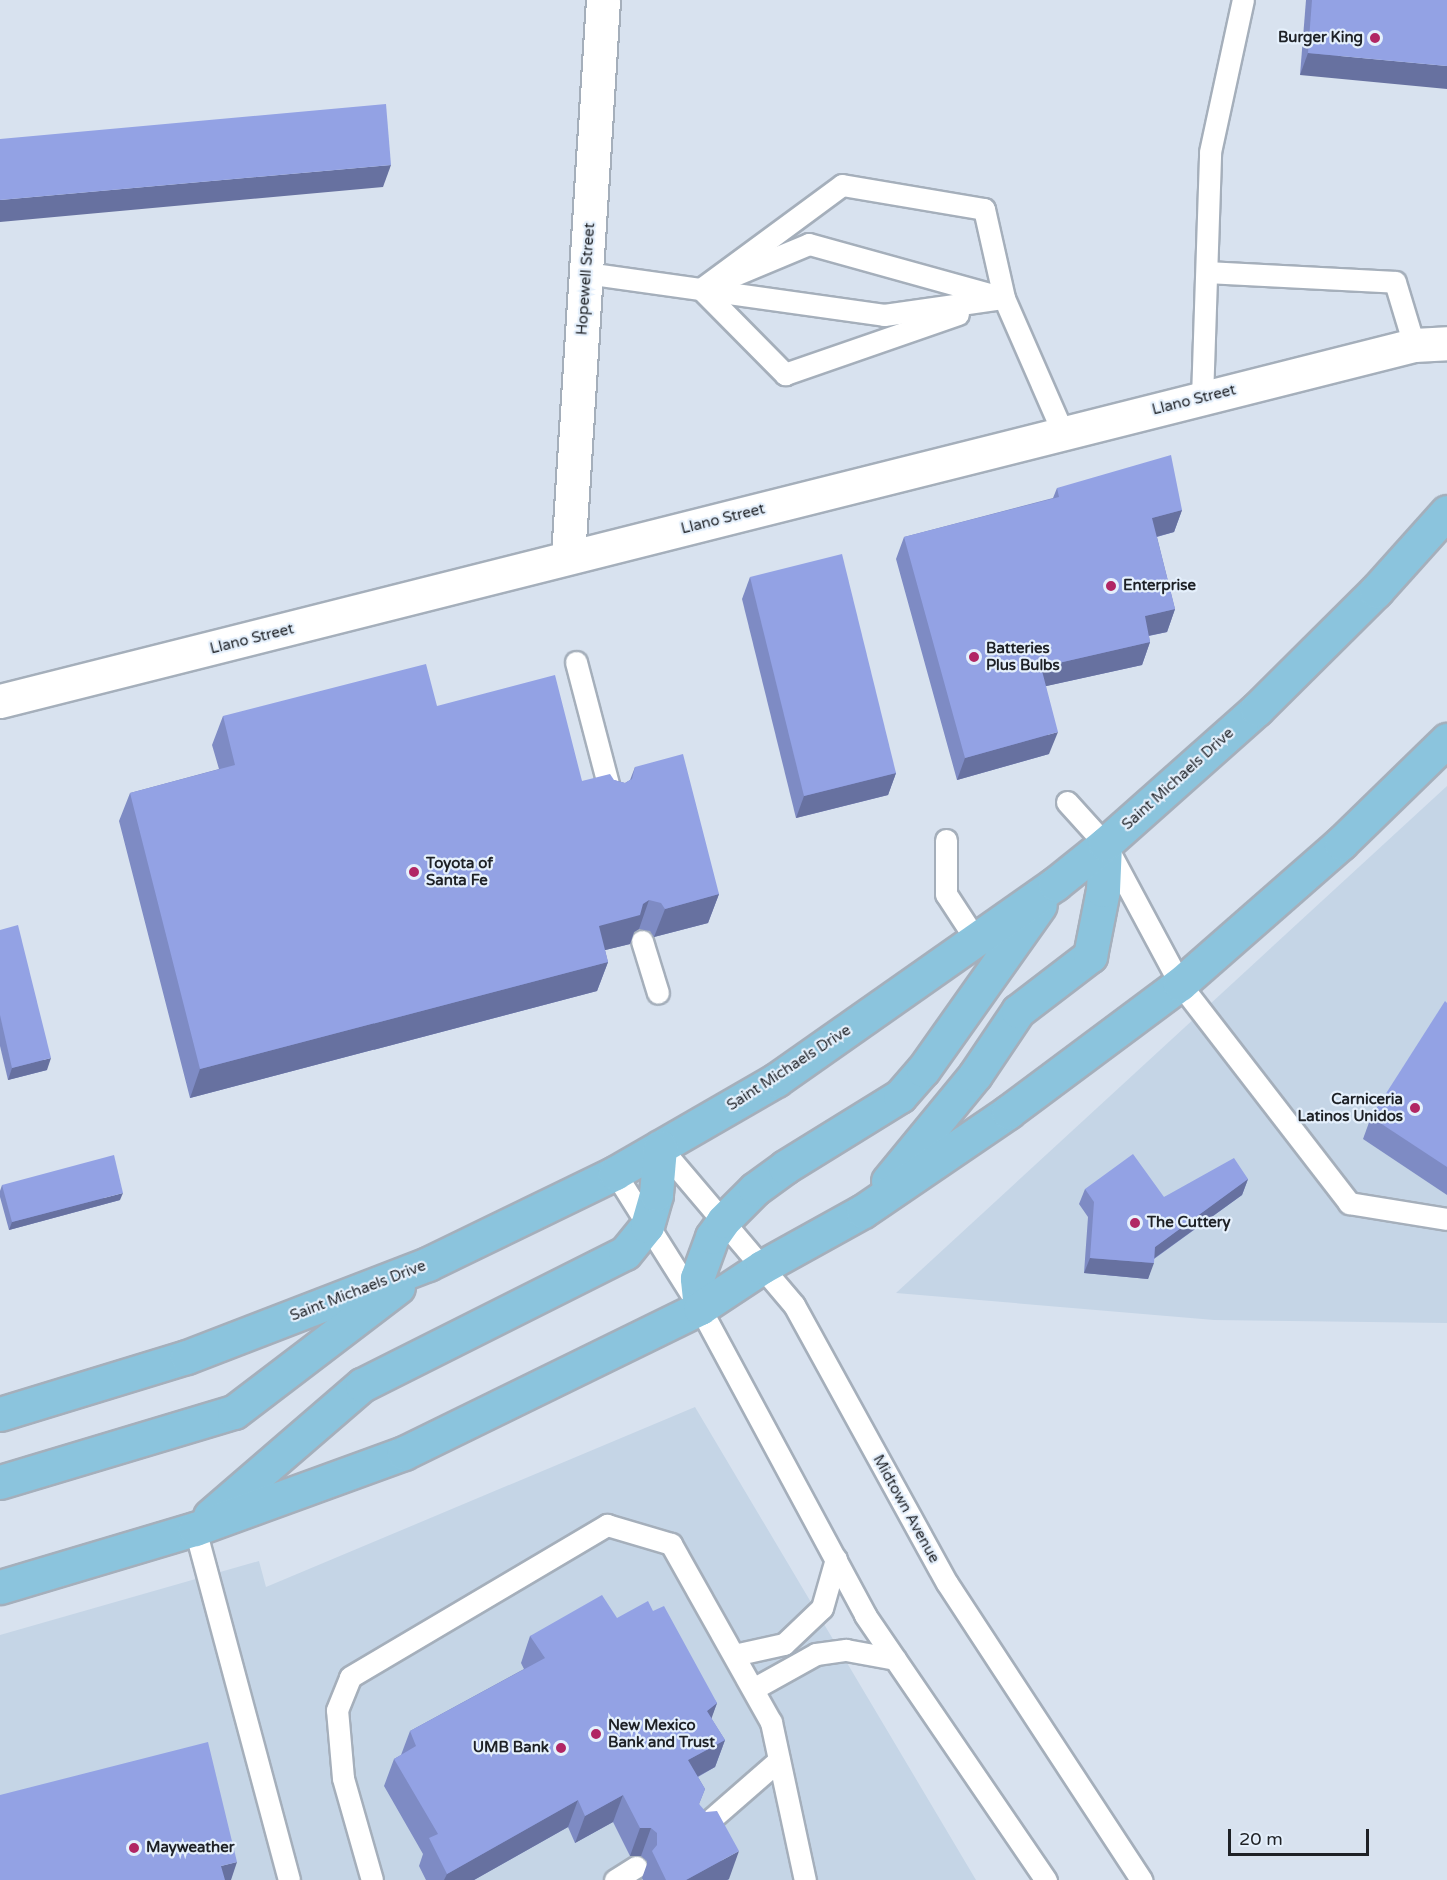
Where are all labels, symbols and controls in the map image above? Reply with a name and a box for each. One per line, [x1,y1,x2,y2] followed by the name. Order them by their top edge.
[1278,29,1363,47] place label: Burger King
[1368,31,1382,45] marker: Burger King
[573,222,599,336] street label: Hopewell Street
[1150,381,1238,419] street label: Llano Street
[679,500,767,538] street label: Llano Street
[1123,577,1196,595] place label: Enterprise
[1104,579,1118,593] marker: Enterprise
[208,620,296,658] street label: Llano Street
[986,639,1060,674] place label: Batteries Plus Bulbs
[967,650,981,664] marker: Batteries Plus Bulbs
[1119,724,1237,834] street label: Saint Michaels Drive
[426,854,493,889] place label: Toyota of Santa Fe
[407,865,421,879] marker: Toyota of Santa Fe
[724,1021,854,1115] street label: Saint Michaels Drive
[1298,1090,1403,1125] place label: Carniceria Latinos Unidos
[1408,1101,1422,1115] marker: Carniceria Latinos Unidos
[1147,1214,1231,1232] place label: The Cuttery
[1128,1216,1142,1230] marker: The Cuttery
[288,1257,428,1325] street label: Saint Michaels Drive
[869,1452,943,1566] street label: Midtown Avenue
[608,1716,715,1751] place label: New Mexico Bank and Trust
[589,1727,603,1741] marker: New Mexico Bank and Trust
[473,1739,549,1757] place label: UMB Bank
[554,1741,568,1755] marker: UMB Bank
[1231,1817,1372,1855] scale bar
[1239,1828,1283,1850] text: 20 m
[146,1839,234,1857] place label: Mayweather
[127,1841,141,1855] marker: Mayweather

